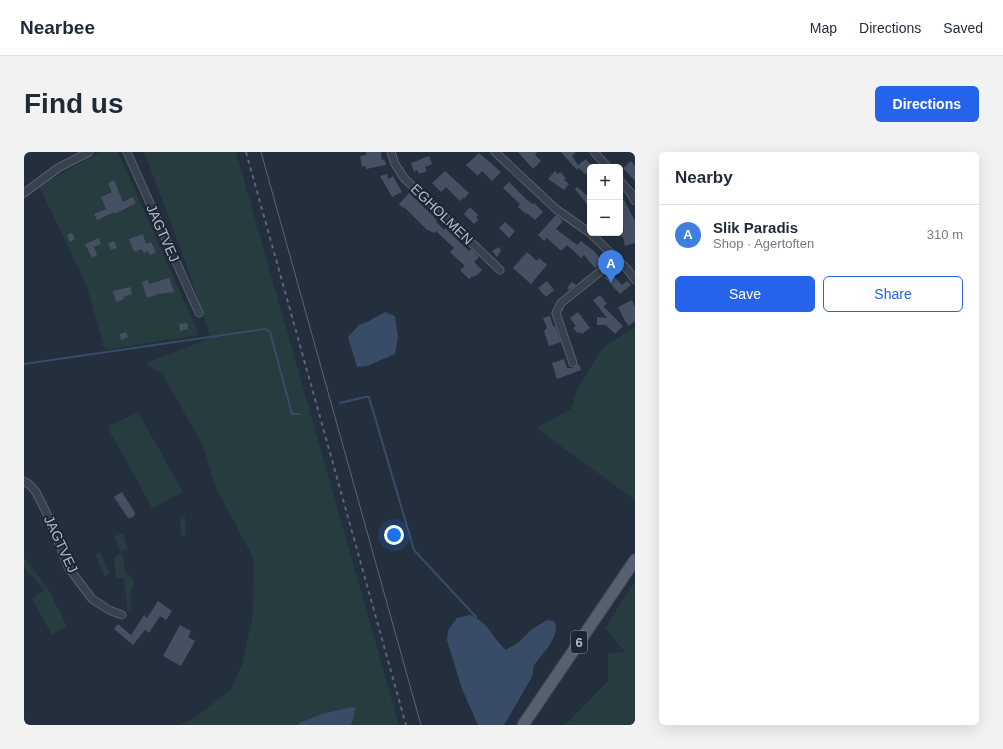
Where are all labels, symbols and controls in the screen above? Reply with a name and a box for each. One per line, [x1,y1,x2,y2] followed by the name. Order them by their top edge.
[20,17,95,38] text: Nearbee
[810,20,837,36] text: Map
[859,20,921,36] text: Directions
[943,20,983,36] text: Saved
[875,86,979,122] button: Directions
[24,88,124,119] text: Find us
[587,164,623,236] map controls
[587,164,623,200] button: +
[675,168,733,187] text: Nearby
[408,180,476,248] street label: EGHOLMEN
[587,200,623,236] button: −
[143,202,183,264] street label: JAGTVEJ
[713,219,798,236] text: Slik Paradis
[683,227,693,242] text: A
[927,227,963,242] text: 310 m
[713,236,814,251] text: Shop · Agertoften
[598,250,624,283] pin: A
[675,276,815,312] button: Save
[823,276,963,312] button: Share
[41,513,81,575] street label: JAGTVEJ
[384,525,404,545] your location
[571,631,587,653] road number: 6

